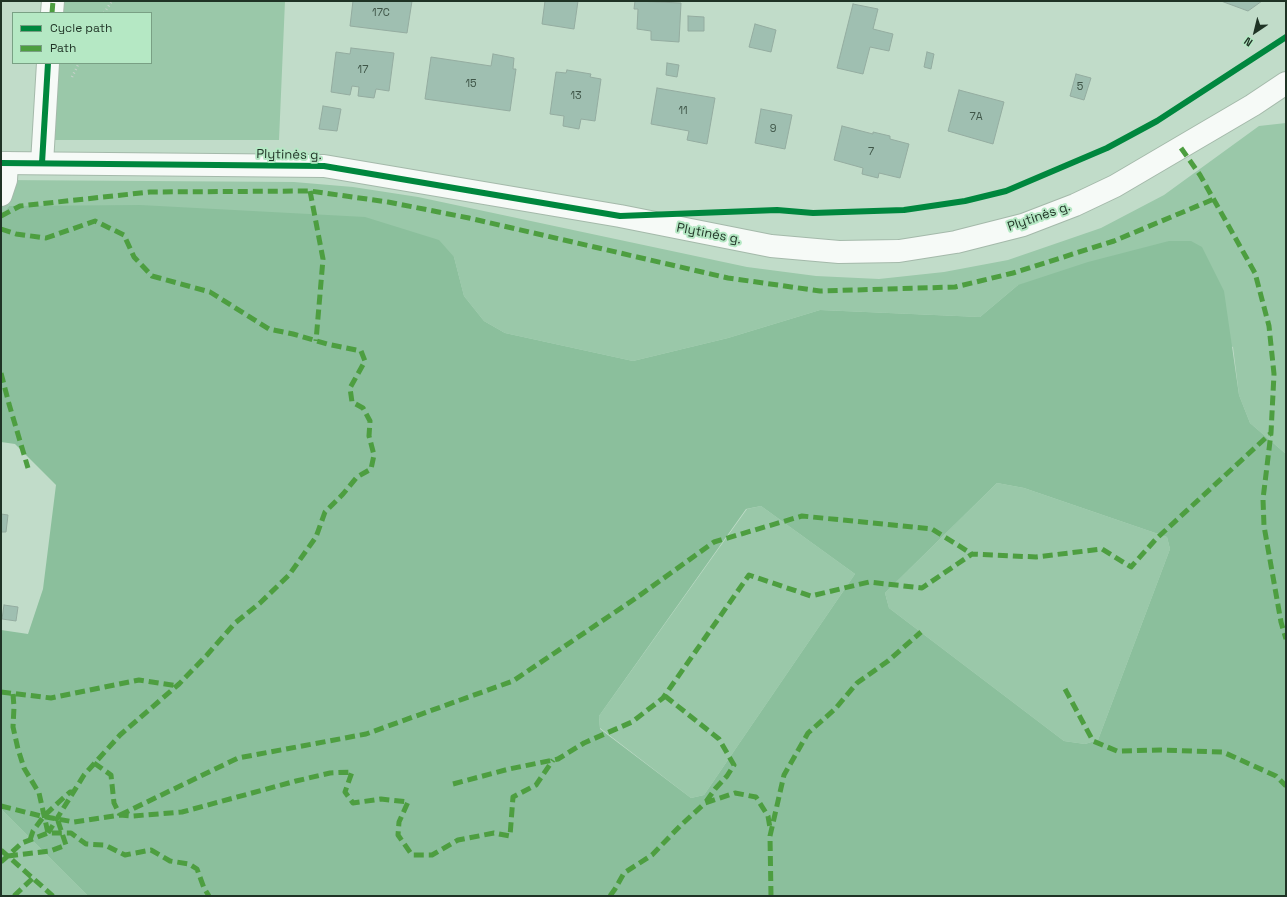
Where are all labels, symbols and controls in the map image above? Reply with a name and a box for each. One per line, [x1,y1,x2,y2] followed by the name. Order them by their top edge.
[372,6,390,20] house number: 17C
[12,12,152,64] legend
[1235,12,1275,52] north arrow
[50,20,112,36] text: Cycle path
[1241,34,1255,50] text: N
[50,40,76,56] text: Path
[358,63,368,77] house number: 17
[465,77,477,91] house number: 15
[1077,80,1083,94] house number: 5
[570,89,582,103] house number: 13
[678,104,688,118] house number: 11
[969,110,983,124] house number: 7A
[770,122,776,136] house number: 9
[868,145,874,159] house number: 7
[256,147,322,163] street label: Plytinės g.
[1005,199,1073,235] street label: Plytinės g.
[675,220,743,248] street label: Plytinės g.

